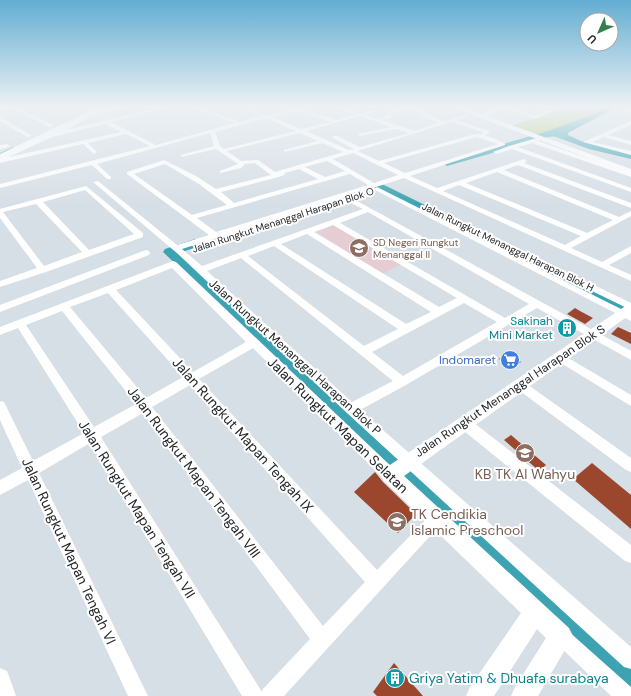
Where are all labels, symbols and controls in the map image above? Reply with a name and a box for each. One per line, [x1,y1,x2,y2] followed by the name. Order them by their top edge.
[579,12,619,52] north arrow
[584,31,600,47] text: U
[190,184,376,256] street label: Jalan Rungkut Menanggal Harapan Blok O
[420,200,596,294] street label: Jalan Rungkut Menanggal Harapan Blok H
[373,236,458,261] place label: SD Negeri Rungkut Menanggal II
[348,237,370,259] school or university icon: SD Negeri Rungkut Menanggal II
[206,275,384,439] street label: Jalan Rungkut Menanggal Harapan Blok P
[489,313,553,343] place label: Sakinah Mini Market
[556,317,578,339] building icon: Sakinah Mini Market
[412,321,608,461] street label: Jalan Rungkut Menanggal Harapan Blok S
[499,349,521,371] supermarket icon: Indomaret
[439,352,496,368] place label: Indomaret
[264,353,412,497] street label: Jalan Rungkut Mapan Selatan
[169,354,317,516] street label: Jalan Rungkut Mapan Tengah IX
[124,383,264,561] street label: Jalan Rungkut Mapan Tengah VIII
[75,417,199,601] street label: Jalan Rungkut Mapan Tengah VII
[514,442,536,464] school or university icon: KB TK Al Wahyu
[18,455,120,647] street label: Jalan Rungkut Mapan Tengah VI
[475,465,575,483] place label: KB TK Al Wahyu
[411,505,523,539] place label: TK Cendikia Islamic Preschool
[386,511,408,533] school or university icon: TK Cendikia Islamic Preschool
[384,667,406,689] building icon: Griya Yatim & Dhuafa surabaya
[409,669,609,687] place label: Griya Yatim & Dhuafa surabaya

